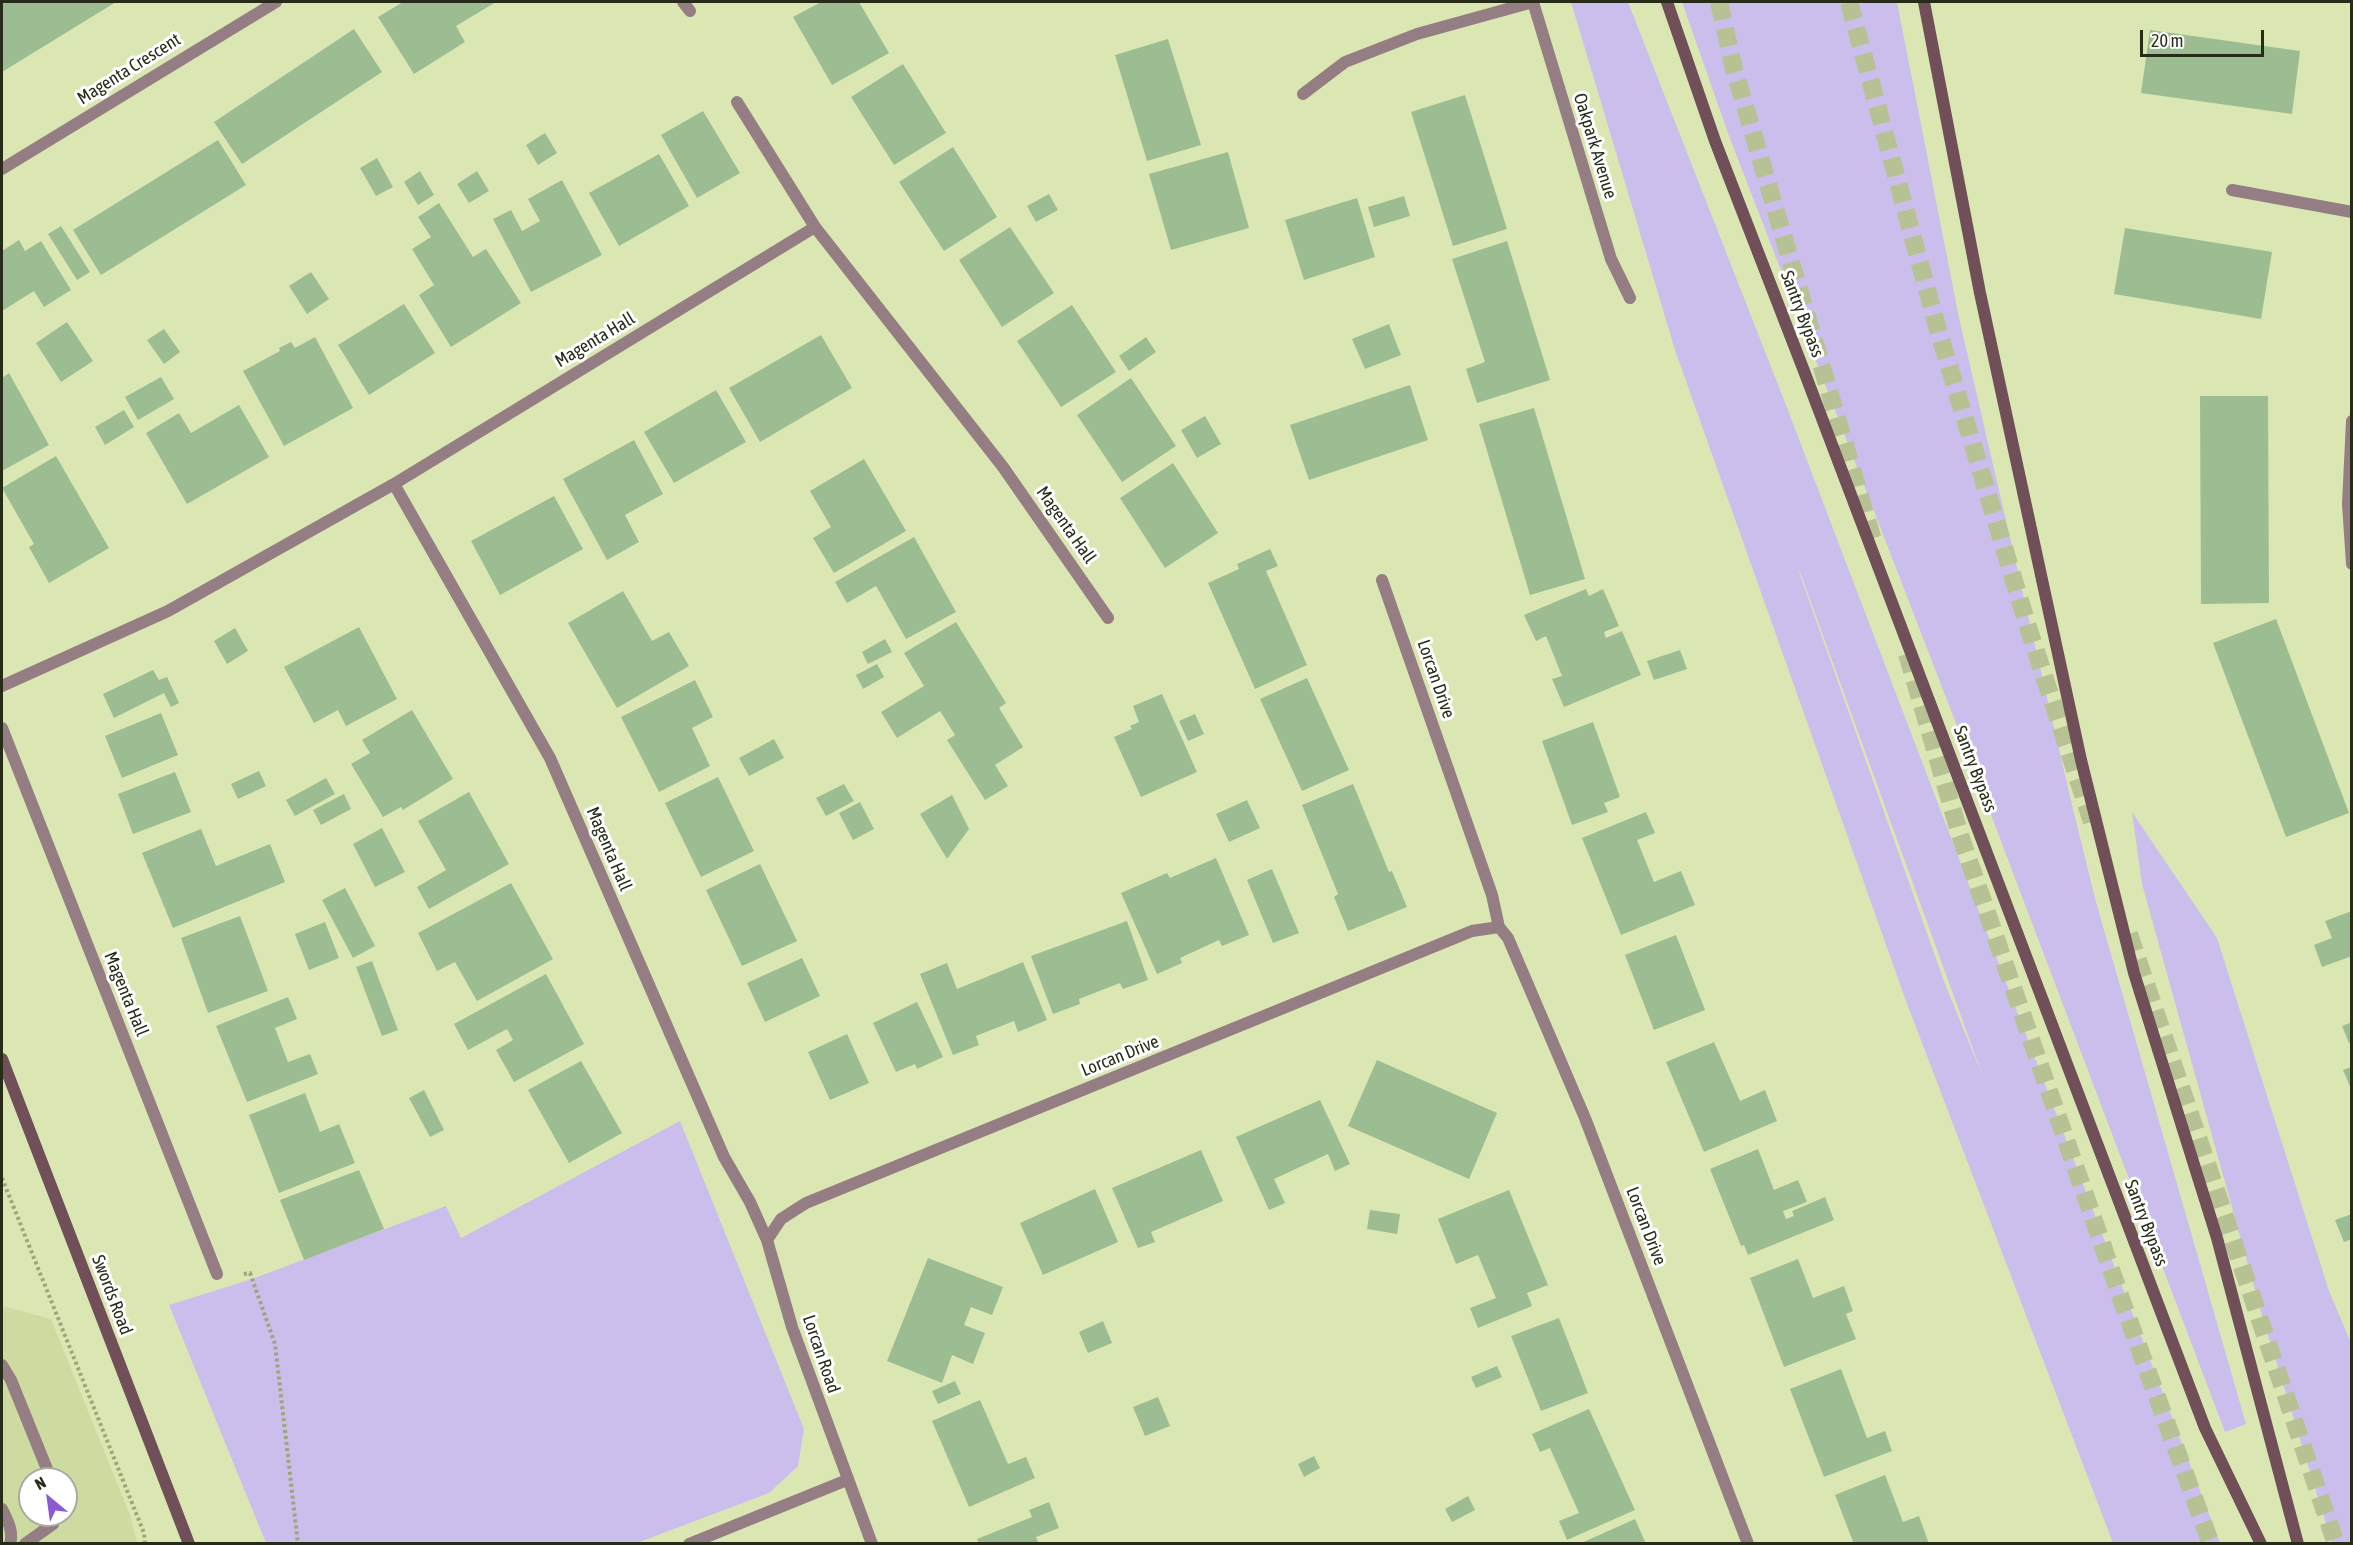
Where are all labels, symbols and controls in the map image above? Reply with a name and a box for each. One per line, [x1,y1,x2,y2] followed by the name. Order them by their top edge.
[2143,18,2268,56] scale bar
[73,29,185,109] street label: Magenta Crescent
[2151,30,2183,51] text: 20 m
[1569,91,1621,201] street label: Oakpark Avenue
[1776,268,1828,360] street label: Santry Bypass
[551,308,639,372] street label: Magenta Hall
[1032,482,1100,568] street label: Magenta Hall
[1412,637,1460,721] street label: Lorcan Drive
[1949,723,2001,815] street label: Santry Bypass
[582,804,636,894] street label: Magenta Hall
[99,949,153,1039] street label: Magenta Hall
[1078,1031,1162,1081] street label: Lorcan Drive
[2120,1177,2172,1269] street label: Santry Bypass
[1621,1184,1671,1268] street label: Lorcan Drive
[87,1252,137,1338] street label: Swords Road
[798,1312,844,1396] street label: Lorcan Road
[18,1467,78,1527] north arrow
[32,1473,49,1493] text: N

